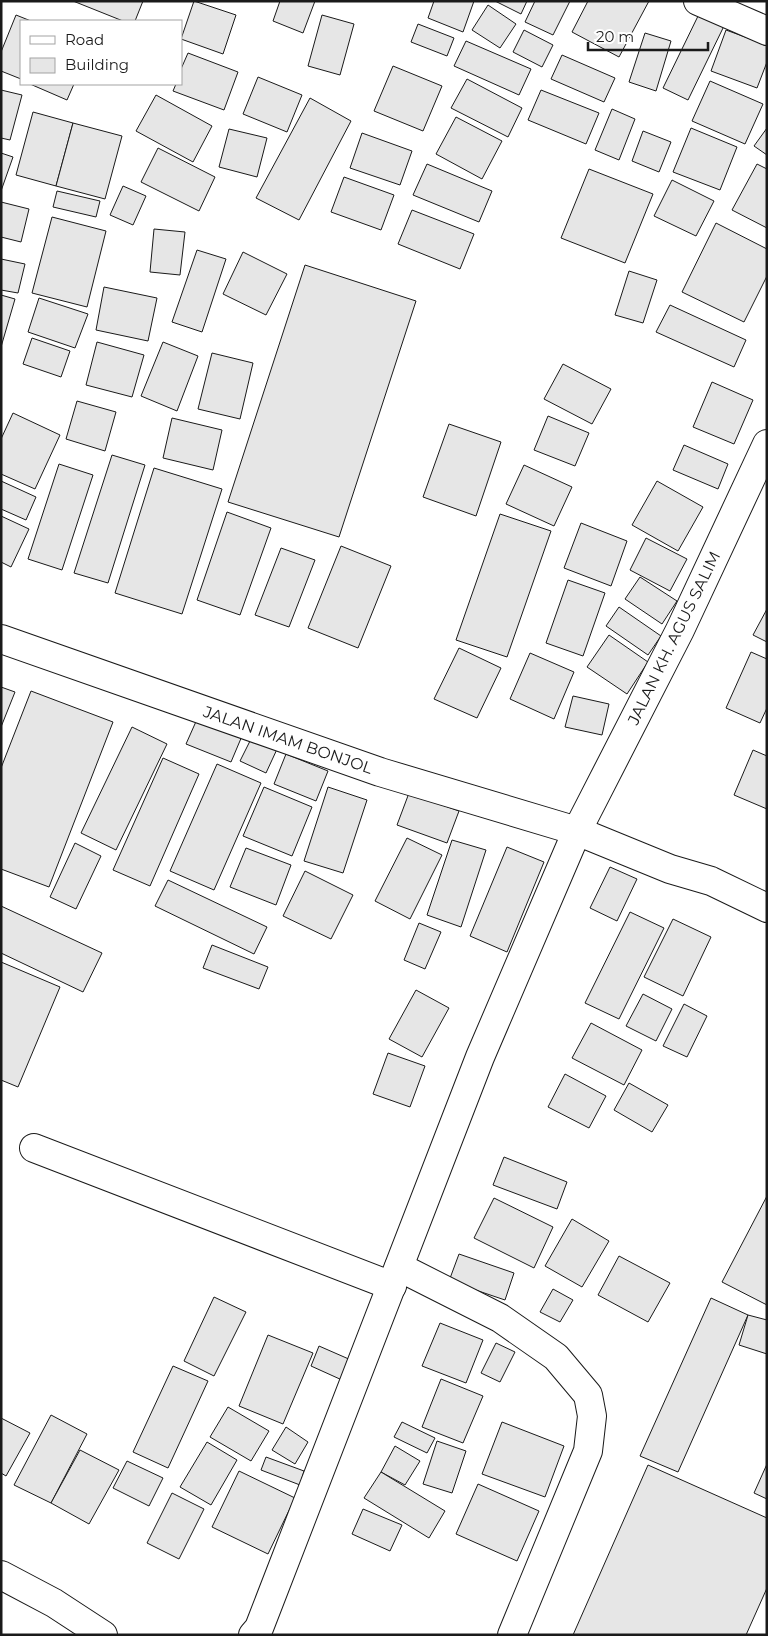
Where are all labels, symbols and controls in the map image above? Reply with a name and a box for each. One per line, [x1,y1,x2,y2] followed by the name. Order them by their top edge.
[20,20,182,85] legend
[588,20,708,52] scale bar
[596,27,634,46] text: 20 m
[65,30,104,49] text: Road
[65,55,129,74] text: Building
[623,548,724,729] street label: JALAN KH. AGUS SALIM
[200,702,376,778] street label: JALAN IMAM BONJOL

